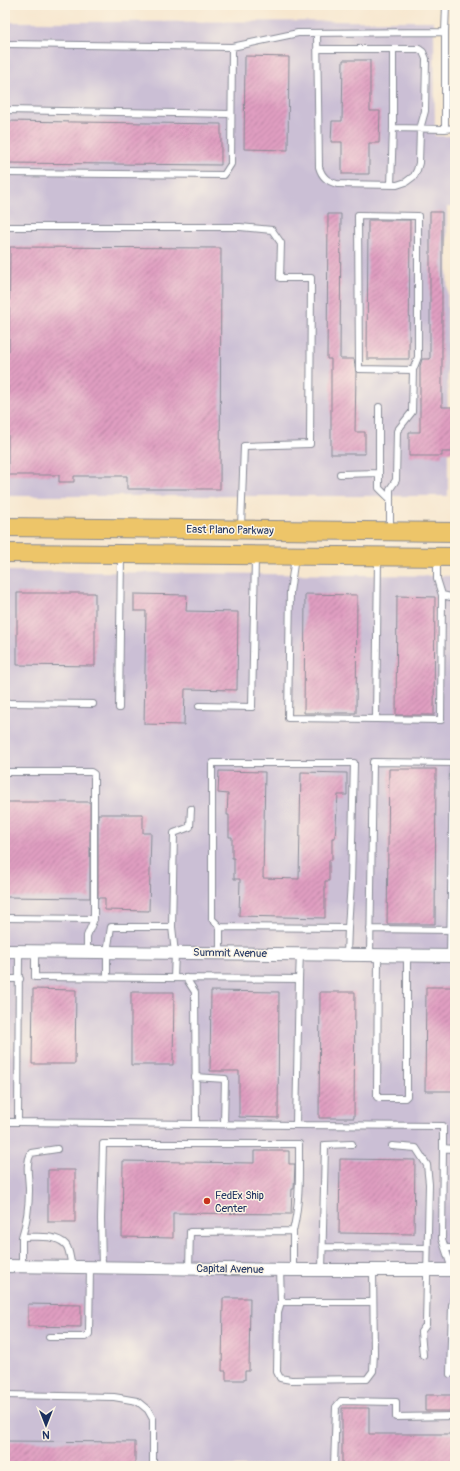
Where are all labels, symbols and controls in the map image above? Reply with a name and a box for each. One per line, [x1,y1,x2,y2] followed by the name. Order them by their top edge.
[186,523,274,537] street label: East Plano Parkway
[193,946,268,960] street label: Summit Avenue
[215,1189,264,1215] place label: FedEx Ship Center
[202,1196,212,1206] marker: FedEx Ship Center
[196,1262,264,1276] street label: Capital Avenue
[26,1405,66,1445] north arrow
[42,1428,50,1441] text: N

